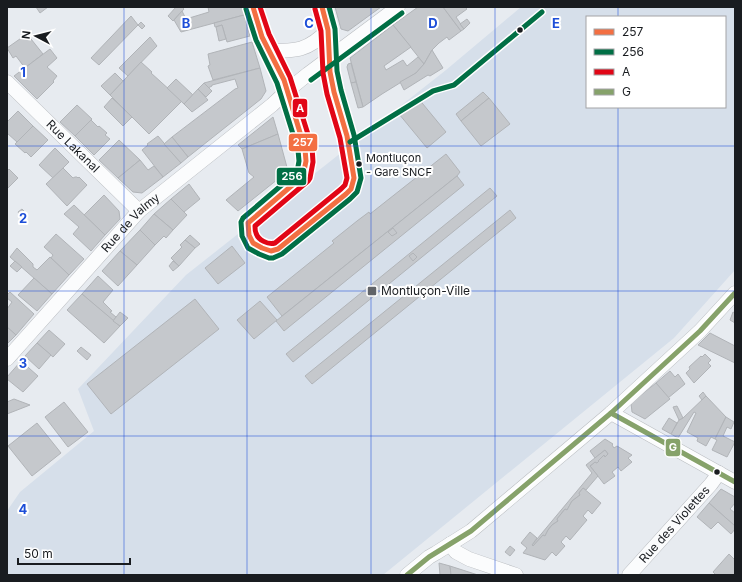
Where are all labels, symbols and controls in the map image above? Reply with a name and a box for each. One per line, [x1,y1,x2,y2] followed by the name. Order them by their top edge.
[182,15,191,31] text: B
[304,15,314,31] text: C
[428,15,438,31] text: D
[552,15,560,31] text: E
[16,16,56,56] north arrow
[586,16,726,108] legend
[622,24,644,39] text: 257
[515,25,525,35] unlabelled marker
[19,30,34,40] text: N
[622,44,644,59] text: 256
[20,64,26,80] text: 1
[622,64,630,79] text: A
[622,84,631,99] text: G
[292,98,308,118] line badge: A
[296,101,304,115] text: A
[43,117,103,175] street label: Rue Lakanal
[288,133,318,152] line badge: 257
[293,135,313,149] text: 257
[366,151,432,179] place label: Montluçon - Gare SNCF
[354,159,364,169] marker: Montluçon - Gare SNCF
[276,167,307,186] line badge: 256
[281,169,303,183] text: 256
[98,189,163,255] street label: Rue de Valmy
[19,210,27,226] text: 2
[381,283,470,298] place label: Montluçon-Ville
[366,285,378,297] marker: Montluçon-Ville
[19,355,27,371] text: 3
[665,438,681,457] line badge: G
[669,440,677,454] text: G
[712,467,722,477] unlabelled marker
[636,483,713,566] street label: Rue des Violettes
[19,501,28,517] text: 4
[18,540,130,566] scale bar
[24,546,53,561] text: 50 m

